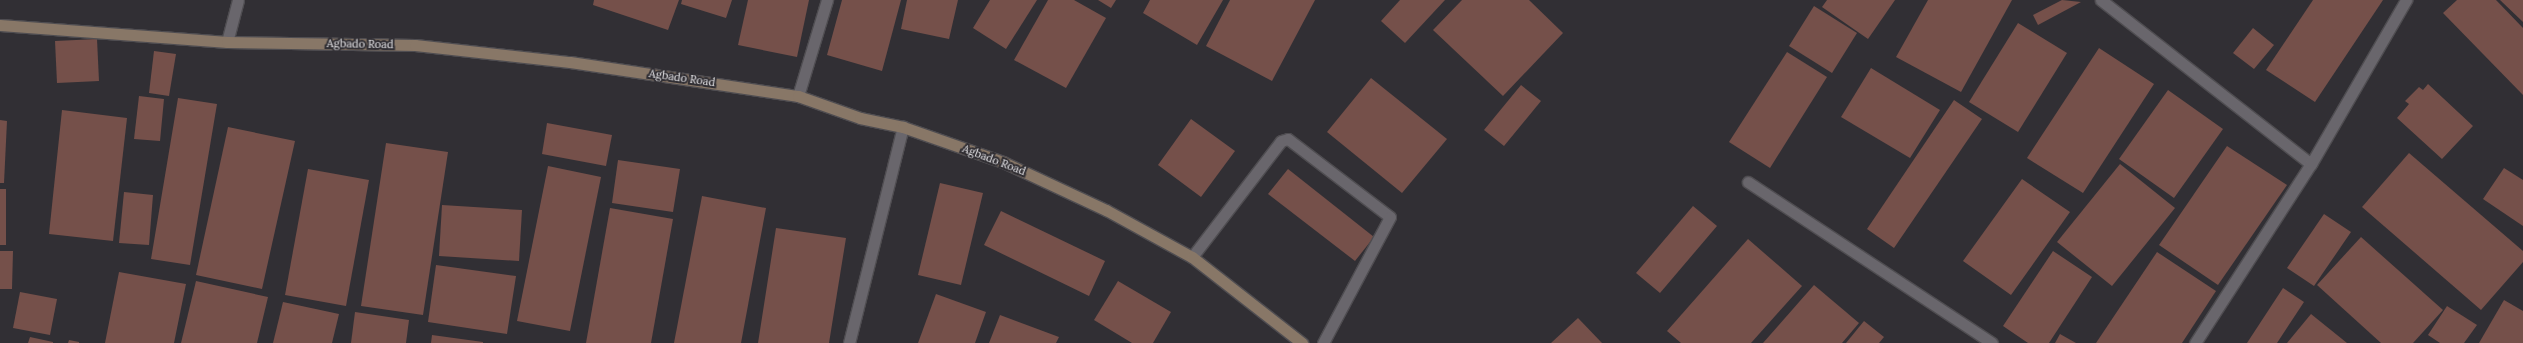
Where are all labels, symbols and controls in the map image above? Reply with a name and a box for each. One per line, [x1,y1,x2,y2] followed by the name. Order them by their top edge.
[327,37,393,51] street label: Agbado Road
[648,67,716,89] street label: Agbado Road
[960,142,1028,178] street label: Agbado Road

